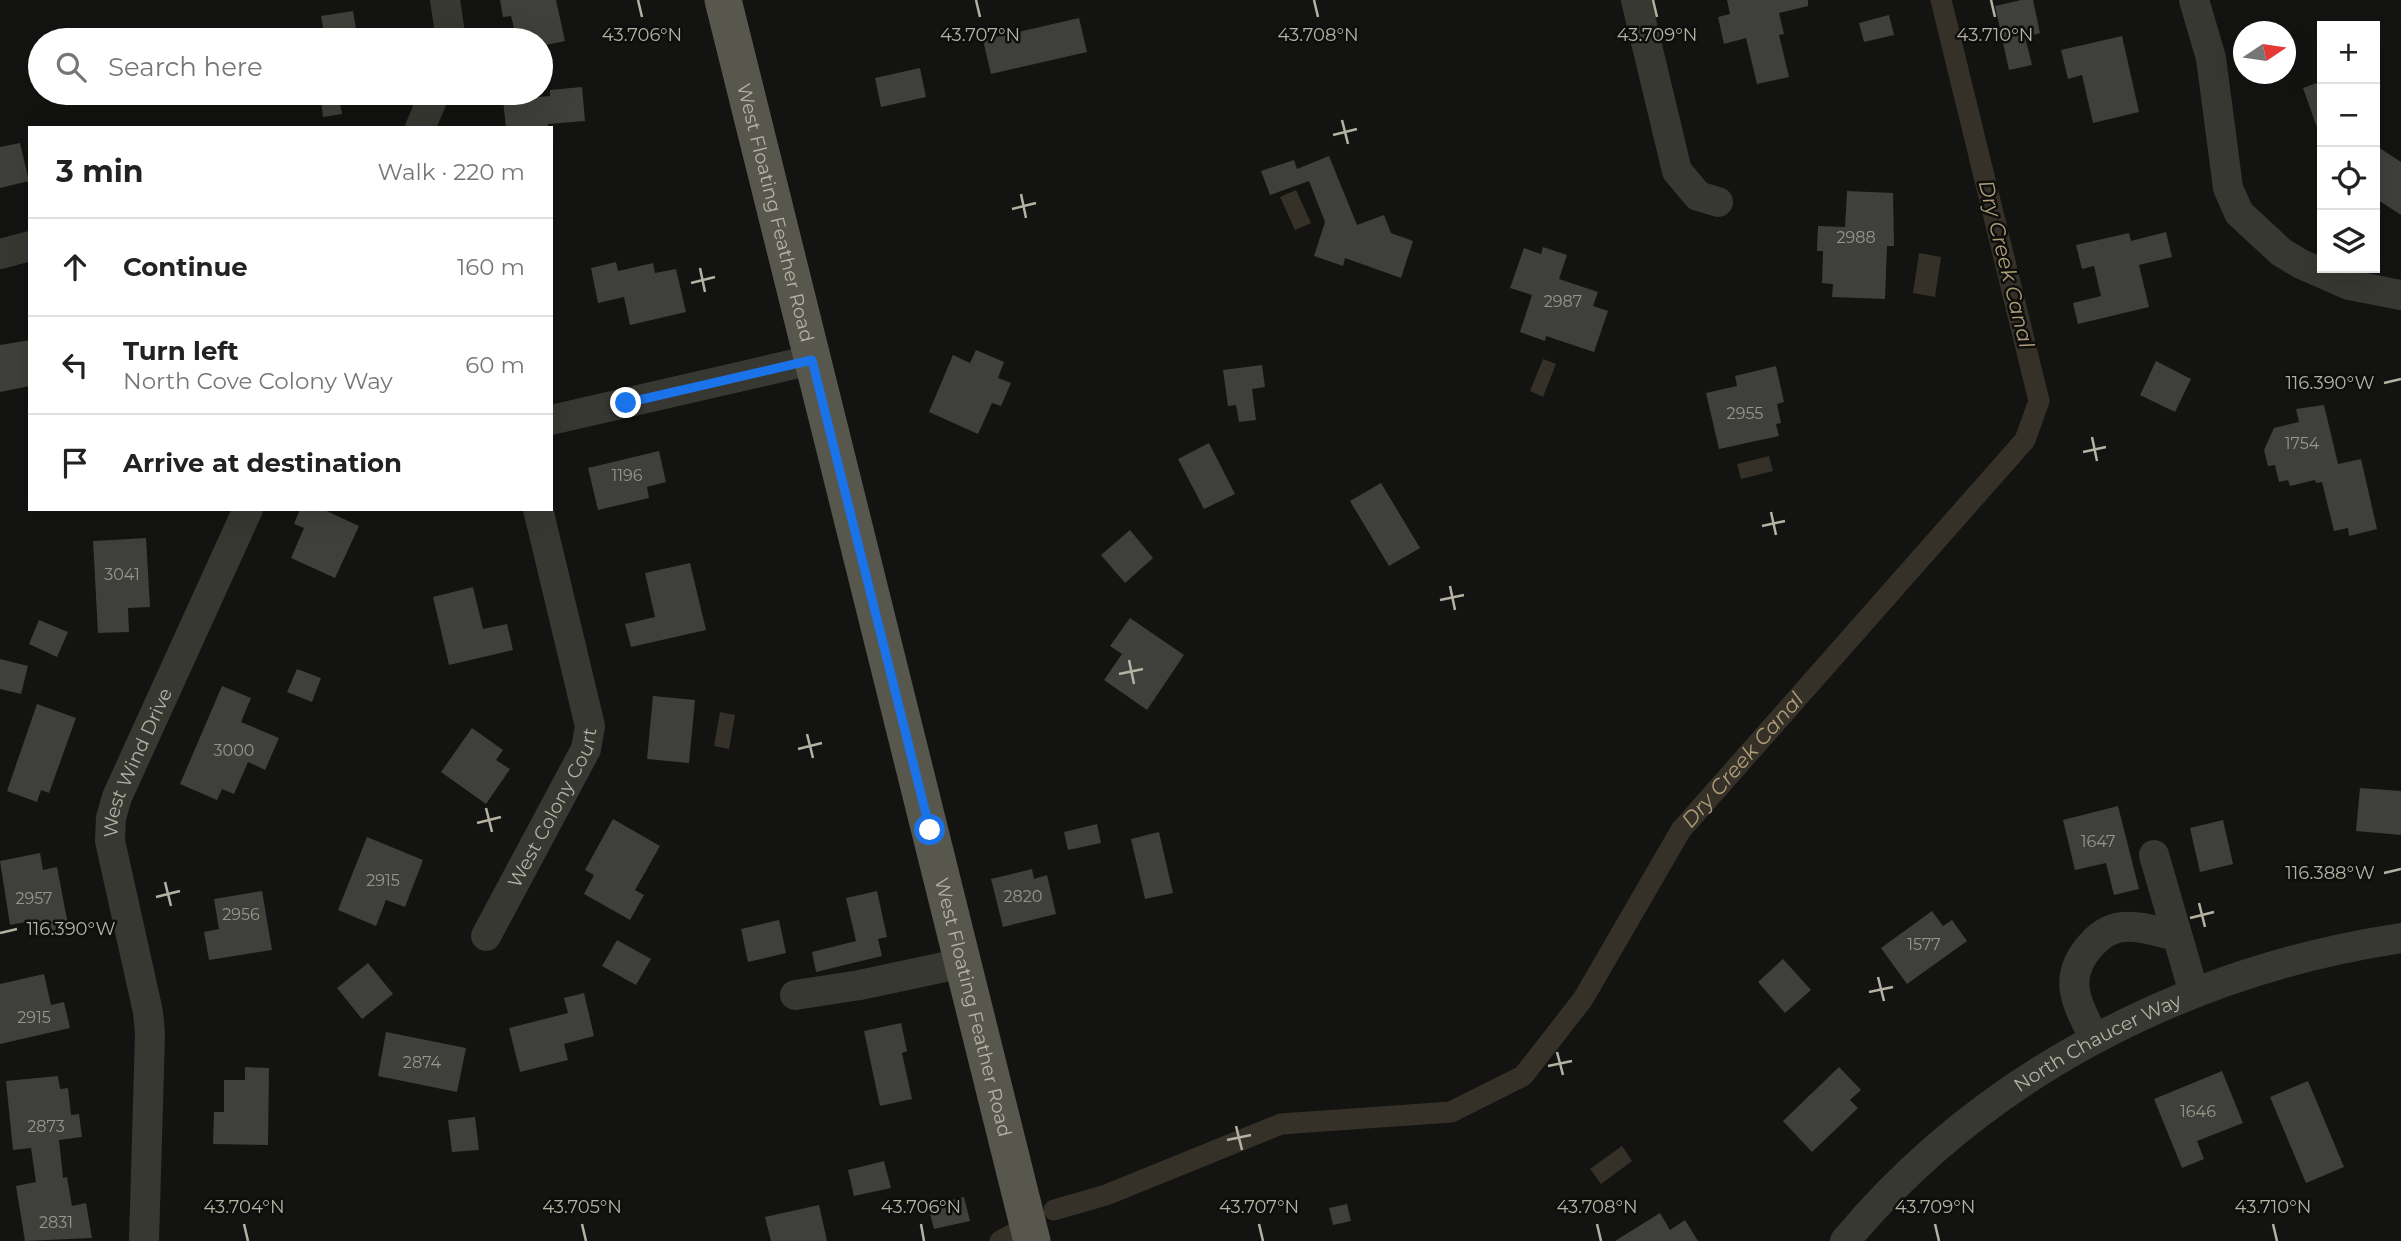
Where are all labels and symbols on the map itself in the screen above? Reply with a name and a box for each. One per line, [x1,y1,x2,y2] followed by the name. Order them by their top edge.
[2233,21,2296,84] north arrow
[602,24,682,46] text: 43.706°N
[940,24,1020,46] text: 43.707°N
[1277,24,1359,46] text: 43.708°N
[1617,24,1697,46] text: 43.709°N
[1957,24,2033,46] text: 43.710°N
[732,81,819,344] street label: West Floating Feather Road
[1974,177,2040,351] water label: Dry Creek Canal
[1836,228,1876,247] house number: 2988
[1544,292,1582,311] house number: 2987
[2285,372,2375,394] text: 116.390°W
[610,387,641,418] route end
[1727,404,1763,423] house number: 2955
[2285,434,2320,453] house number: 1754
[611,466,643,485] house number: 1196
[104,565,140,584] house number: 3041
[99,684,177,838] street label: West Wind Drive
[1676,687,1809,833] water label: Dry Creek Canal
[503,726,602,892] street label: West Colony Court
[214,741,254,760] house number: 3000
[914,814,945,845] route start
[2081,832,2115,851] house number: 1647
[2285,862,2375,884] text: 116.388°W
[366,871,400,890] house number: 2915
[930,876,1017,1139] street label: West Floating Feather Road
[1004,887,1042,906] house number: 2820
[15,889,53,908] house number: 2957
[222,905,260,924] house number: 2956
[26,918,116,940] text: 116.390°W
[1907,935,1941,954] house number: 1577
[2009,988,2185,1097] street label: North Chaucer Way
[17,1008,51,1027] house number: 2915
[403,1053,442,1072] house number: 2874
[2180,1102,2216,1121] house number: 1646
[27,1117,65,1136] house number: 2873
[203,1196,285,1218] text: 43.704°N
[542,1196,622,1218] text: 43.705°N
[881,1196,961,1218] text: 43.706°N
[1219,1196,1299,1218] text: 43.707°N
[1556,1196,1638,1218] text: 43.708°N
[1895,1196,1975,1218] text: 43.709°N
[2235,1196,2311,1218] text: 43.710°N
[39,1213,73,1232] house number: 2831

